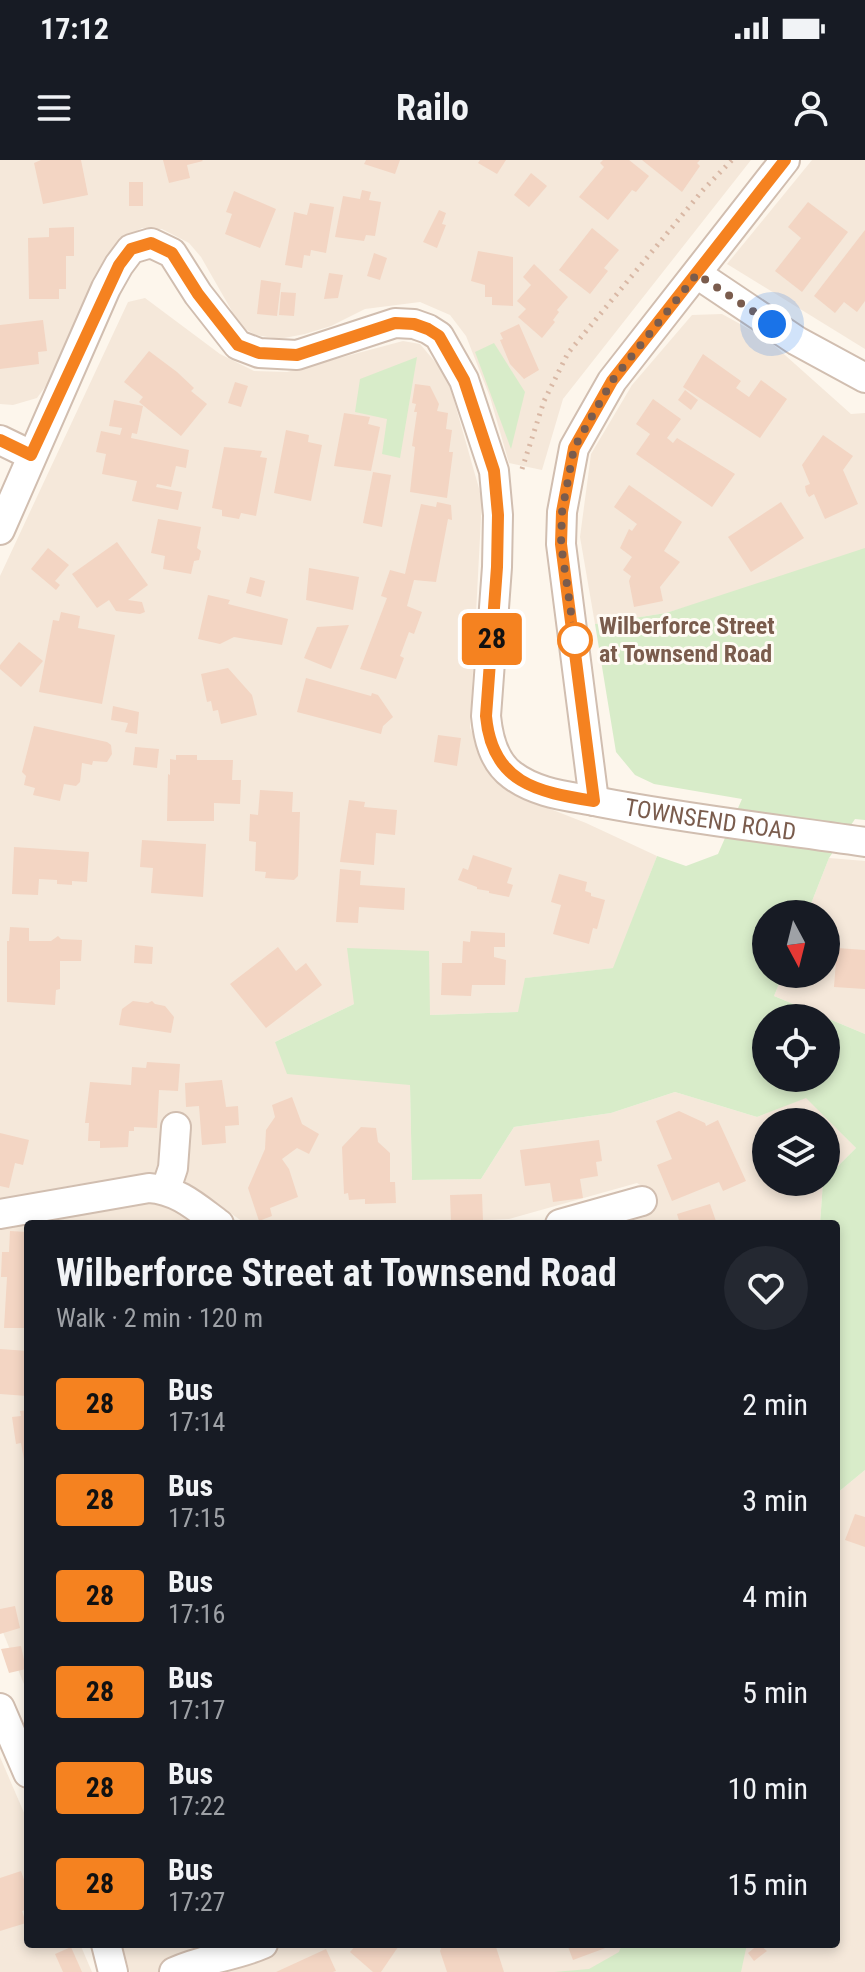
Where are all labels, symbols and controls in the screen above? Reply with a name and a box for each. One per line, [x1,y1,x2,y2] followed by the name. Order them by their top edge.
[40,11,109,46] text: 17:12
[32,86,76,130] icon: menu
[789,86,833,130] icon: person
[396,87,469,129] text: Railo
[752,304,792,344] your location
[599,612,775,668] place label: Wilberforce Street at Townsend Road
[456,613,528,665] line badge: 28
[478,622,506,655] text: 28
[558,623,592,657] marker: Wilberforce Street at Townsend Road
[623,793,798,846] street label: TOWNSEND ROAD
[752,900,840,988] north arrow
[752,900,840,1196] map controls
[752,1004,840,1092] button: locate
[752,1108,840,1196] button: layers
[724,1246,808,1330] button: heart
[56,1251,617,1295] text: Wilberforce Street at Townsend Road
[56,1303,263,1333] text: Walk · 2 min · 120 m
[168,1372,213,1407] text: Bus
[86,1387,114,1420] text: 28
[742,1387,808,1422] text: 2 min
[168,1407,225,1437] text: 17:14
[168,1468,213,1503] text: Bus
[86,1483,114,1516] text: 28
[742,1483,808,1518] text: 3 min
[168,1503,225,1533] text: 17:15
[168,1564,213,1599] text: Bus
[86,1579,114,1612] text: 28
[742,1579,808,1614] text: 4 min
[168,1599,225,1629] text: 17:16
[168,1660,213,1695] text: Bus
[86,1675,114,1708] text: 28
[742,1675,808,1710] text: 5 min
[168,1695,225,1725] text: 17:17
[168,1756,213,1791] text: Bus
[86,1771,114,1804] text: 28
[727,1771,808,1806] text: 10 min
[168,1791,225,1821] text: 17:22
[168,1852,213,1887] text: Bus
[86,1867,114,1900] text: 28
[727,1867,808,1902] text: 15 min
[168,1887,225,1917] text: 17:27

